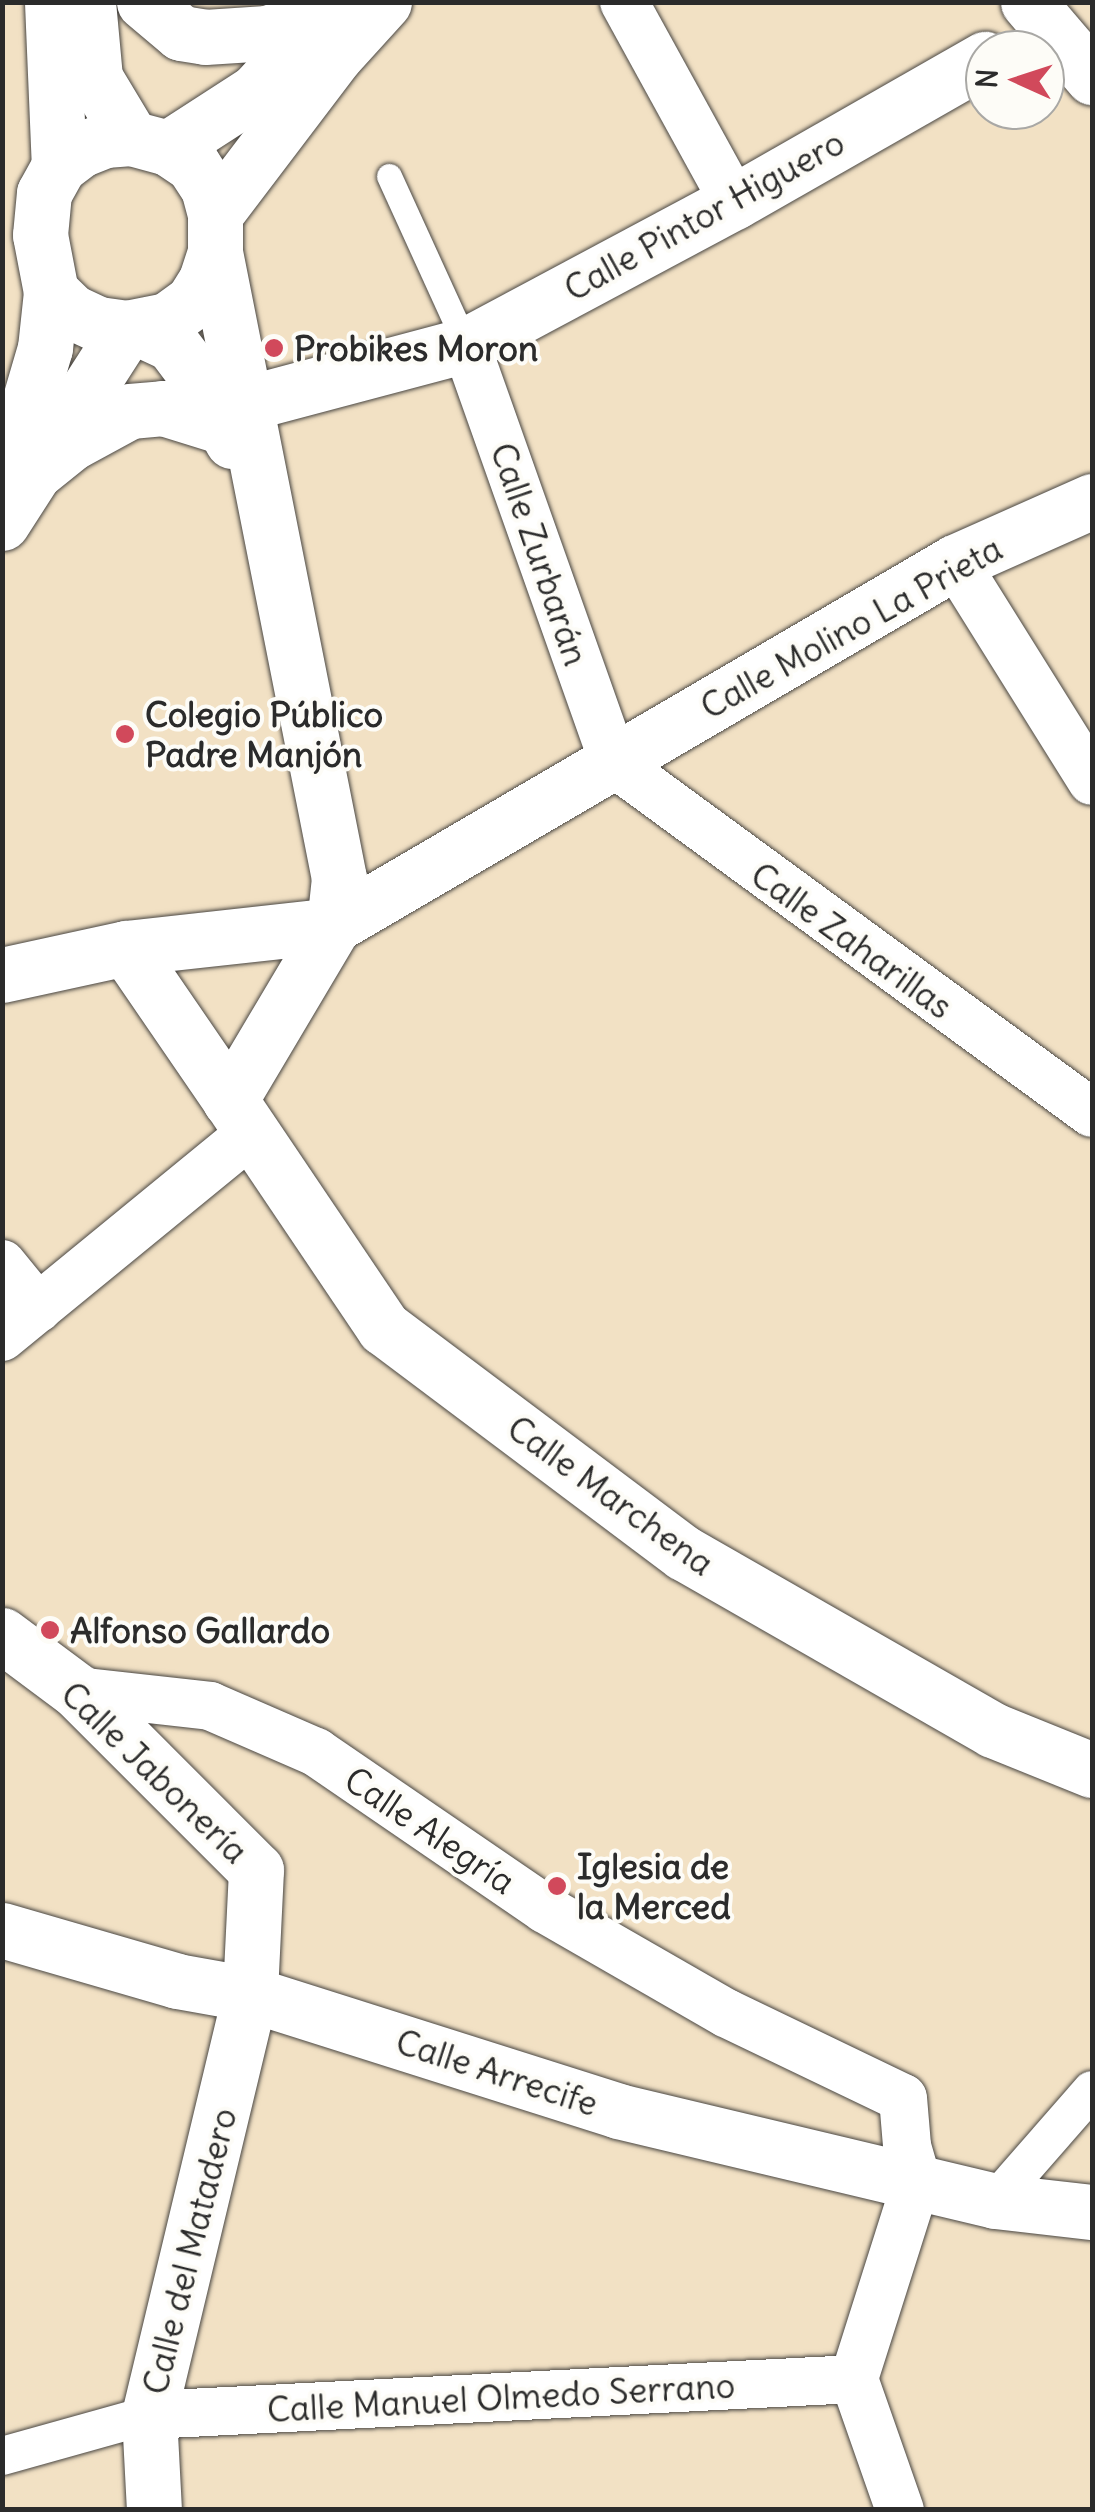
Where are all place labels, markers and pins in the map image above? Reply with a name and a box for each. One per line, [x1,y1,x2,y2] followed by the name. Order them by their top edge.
[294,327,538,369] place label: Probikes Moron
[263,337,285,359] marker: Probikes Moron
[145,693,383,775] place label: Colegio Público Padre Manjón
[114,723,136,745] marker: Colegio Público Padre Manjón
[70,1609,330,1651] place label: Alfonso Gallardo
[39,1619,61,1641] marker: Alfonso Gallardo
[577,1845,731,1927] place label: Iglesia de la Merced
[546,1875,568,1897] marker: Iglesia de la Merced

